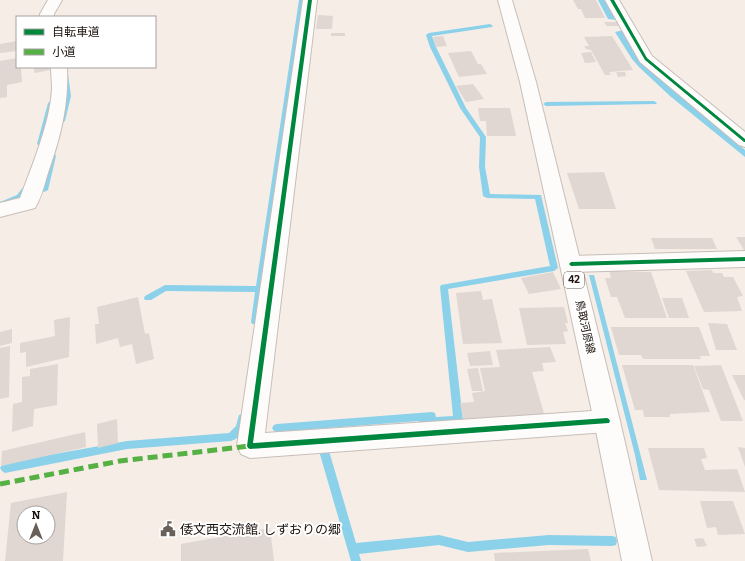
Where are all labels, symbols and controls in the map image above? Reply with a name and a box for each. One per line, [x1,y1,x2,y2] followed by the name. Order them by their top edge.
[16,16,156,68] legend
[52,25,100,39] text: 自転車道
[52,45,76,59] text: 小道
[564,272,584,288] road number: 42
[572,299,598,355] street label: 鳥取河原線
[16,505,56,545] north arrow
[32,509,41,522] text: N
[159,520,177,538] public building icon: 倭文西交流館. しずおりの郷
[180,522,341,537] place label: 倭文西交流館. しずおりの郷

